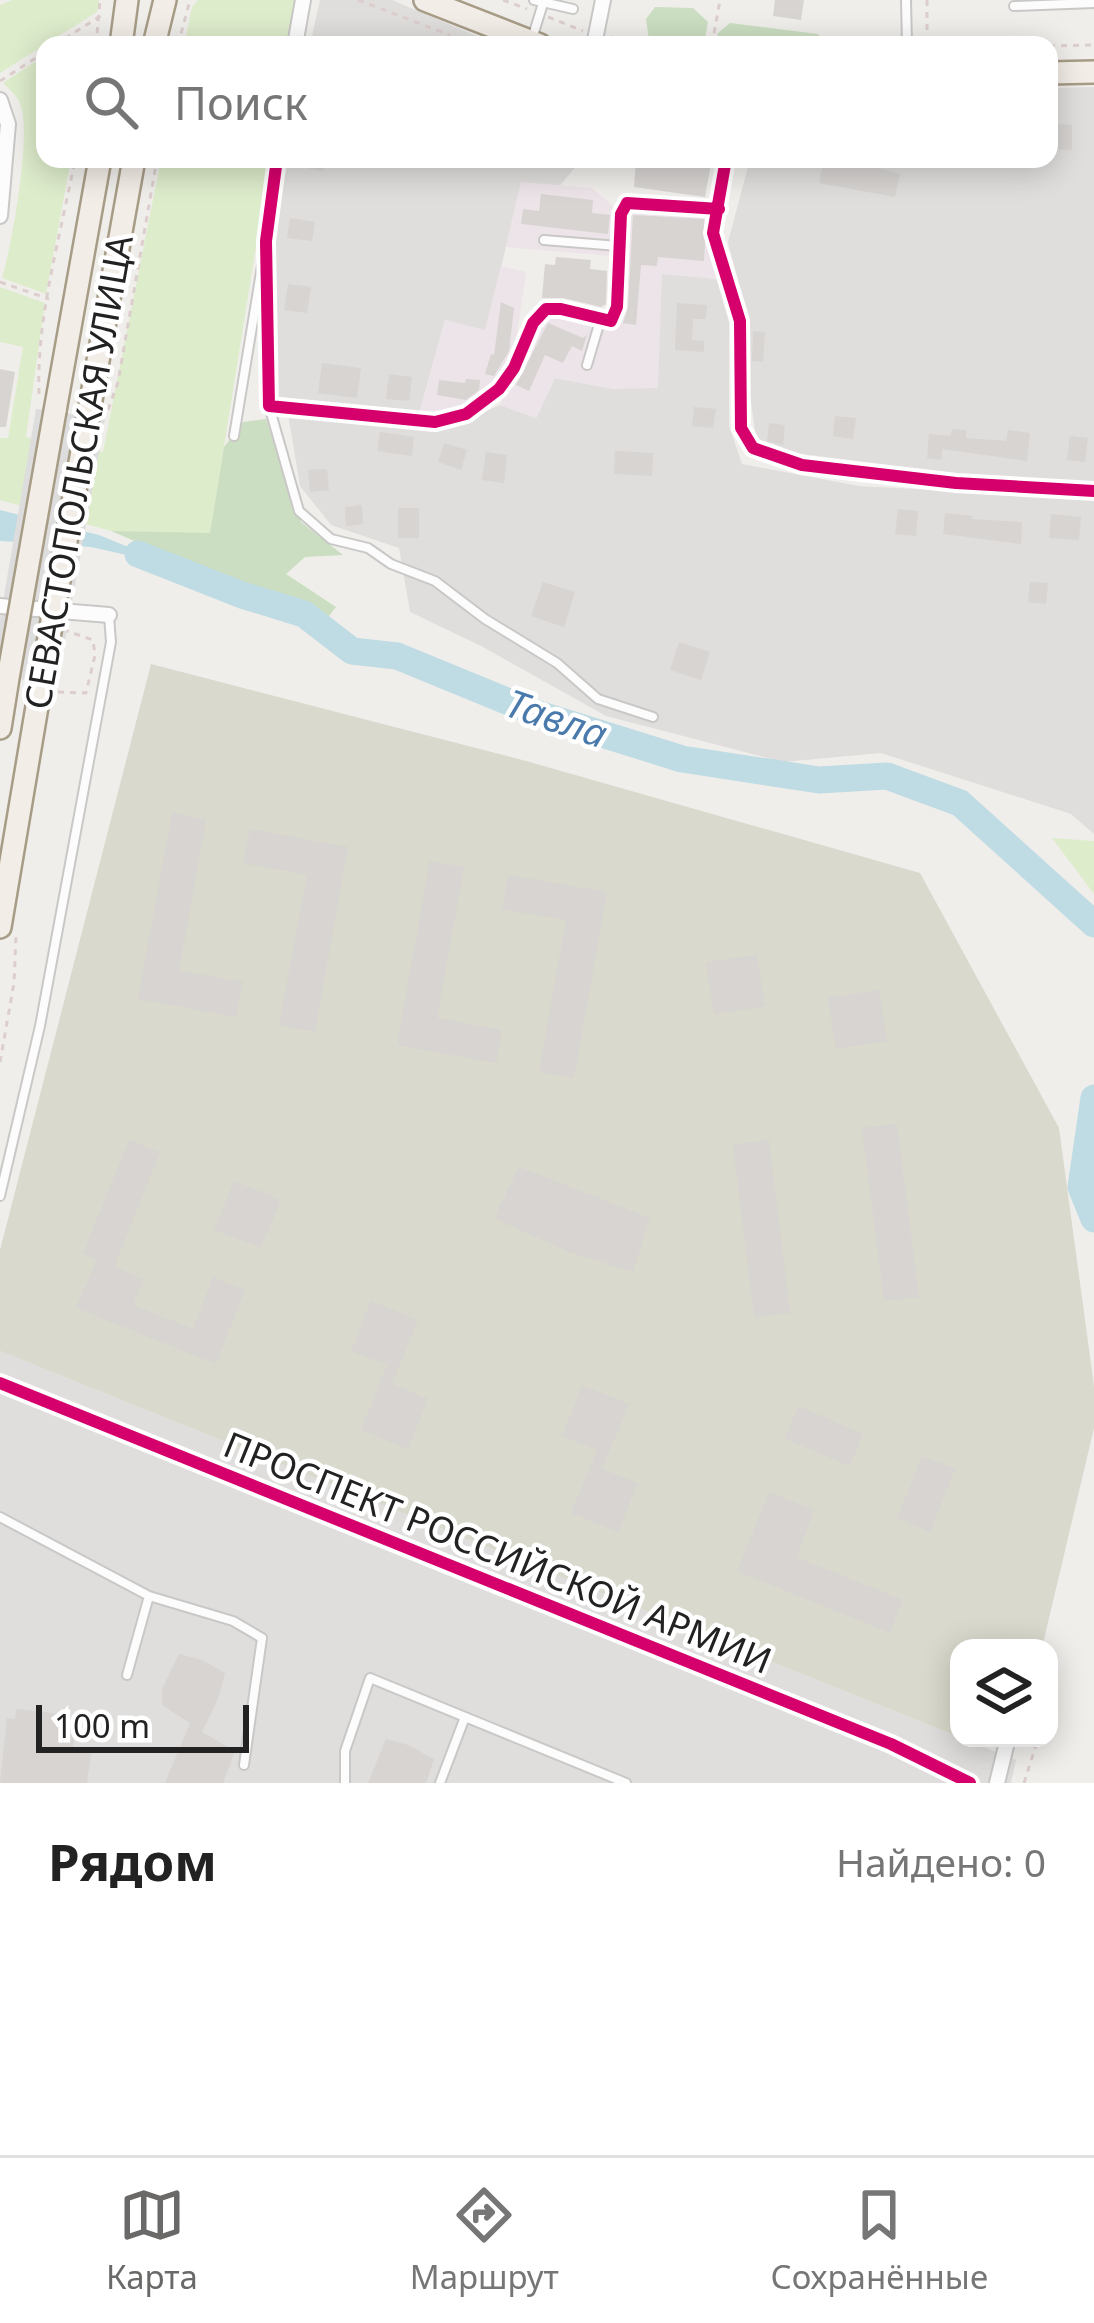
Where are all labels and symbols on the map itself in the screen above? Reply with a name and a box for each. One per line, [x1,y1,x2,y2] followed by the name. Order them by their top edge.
[12,231,144,713] street label: СЕВАСТОПОЛЬСКАЯ УЛИЦА
[499,675,615,759] water label: Тавла
[217,1419,779,1685] street label: ПРОСПЕКТ РОССИЙСКОЙ АРМИИ
[36,1699,249,1752] scale bar

